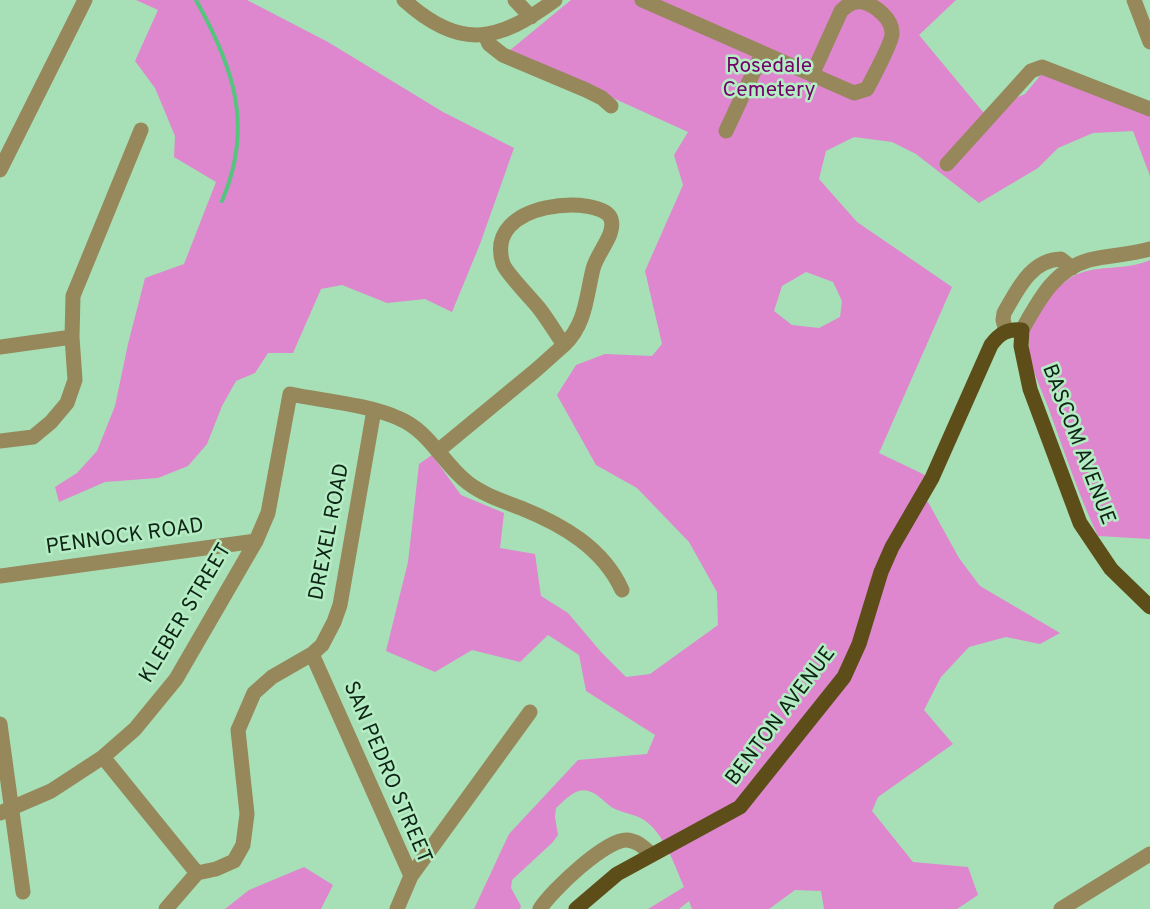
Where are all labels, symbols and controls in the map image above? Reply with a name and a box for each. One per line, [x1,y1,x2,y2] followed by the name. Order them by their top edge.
[722,55,816,105] park label: Rosedale Cemetery
[1035,361,1119,529] street label: BASCOM AVENUE
[305,461,357,603] street label: DREXEL ROAD
[44,514,206,562] street label: PENNOCK ROAD
[135,540,239,688] street label: KLEBER STREET
[722,643,842,791] street label: BENTON AVENUE
[336,678,436,868] street label: SAN PEDRO STREET

